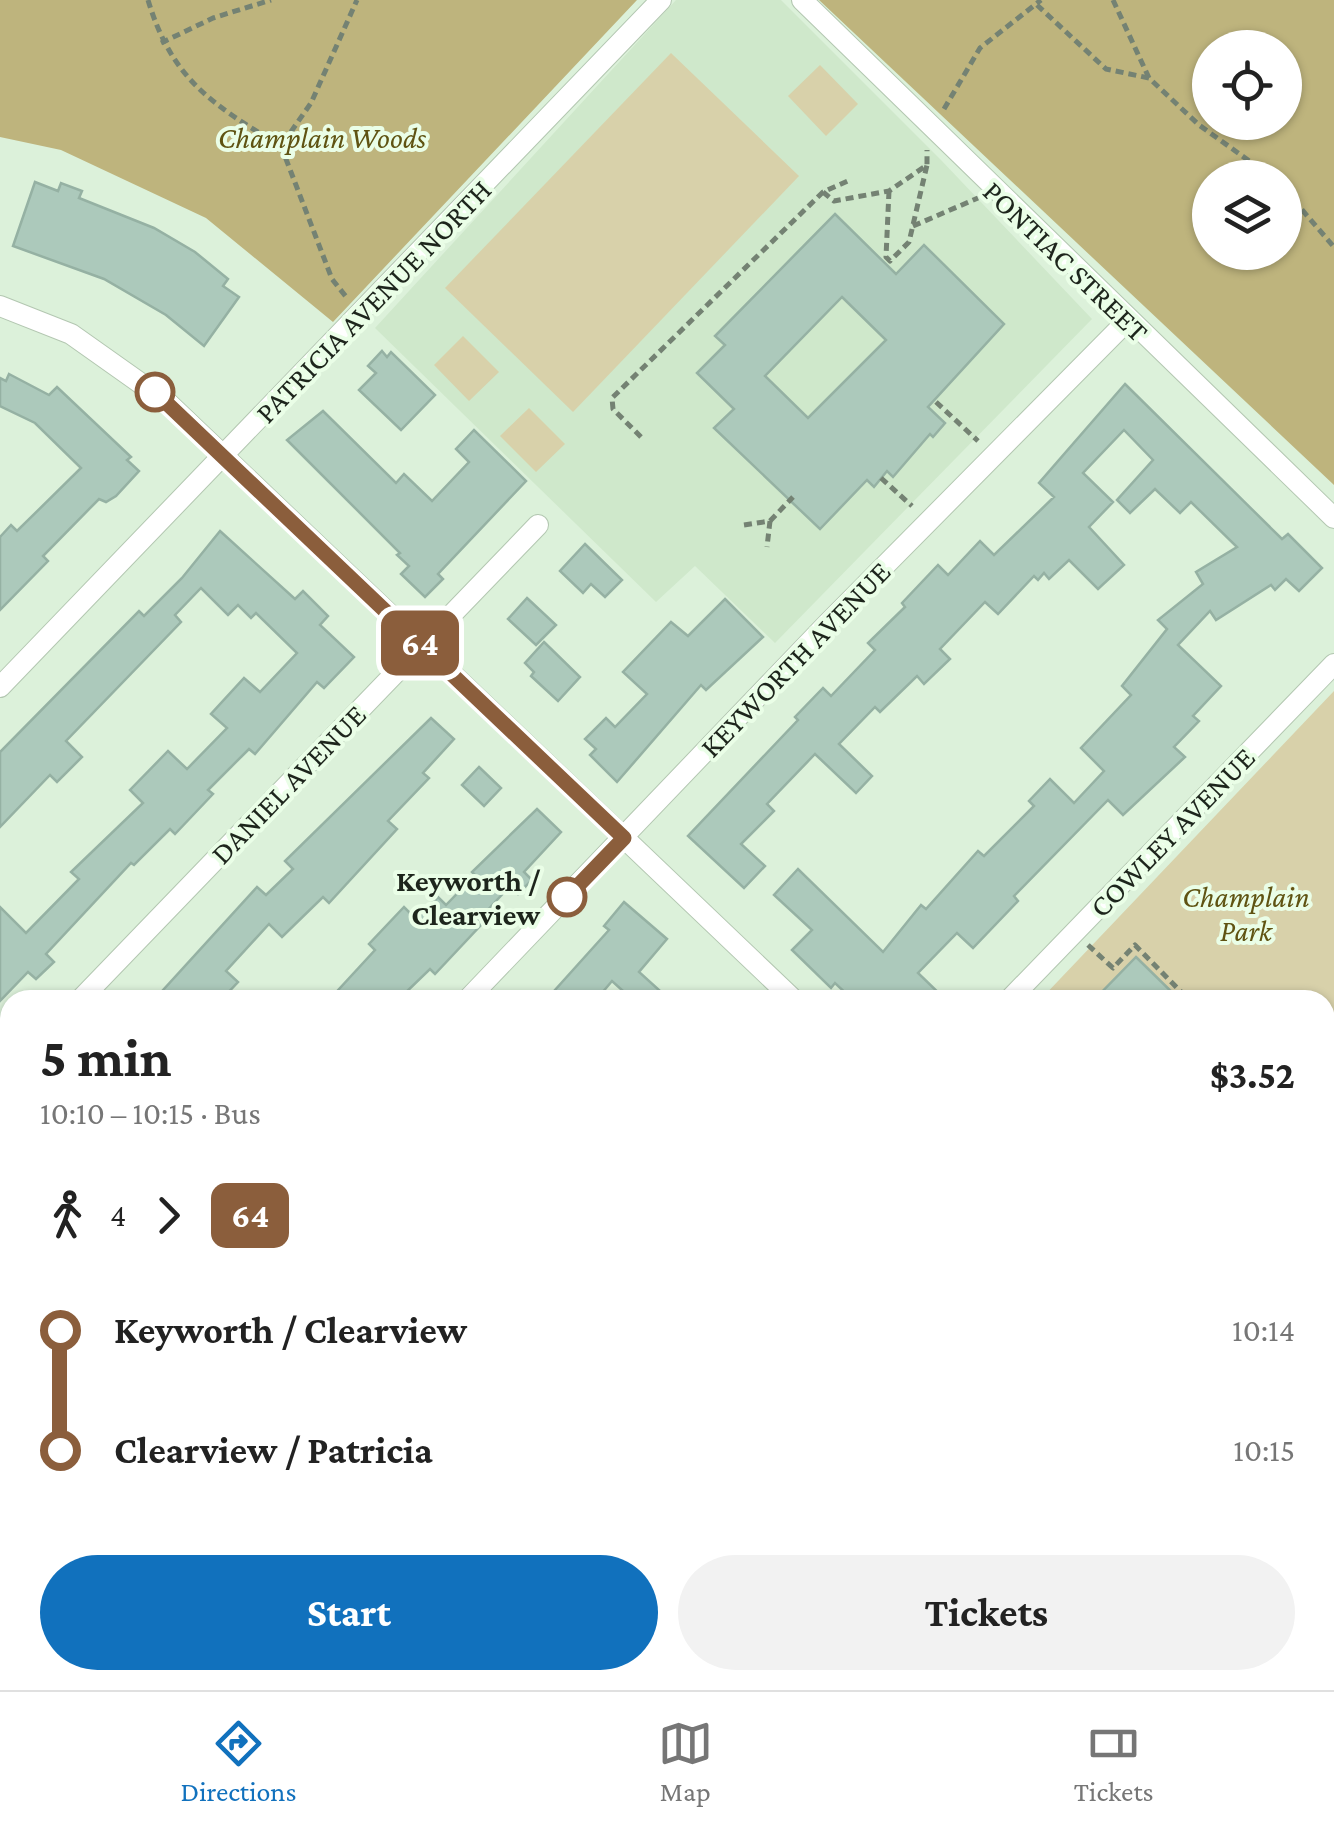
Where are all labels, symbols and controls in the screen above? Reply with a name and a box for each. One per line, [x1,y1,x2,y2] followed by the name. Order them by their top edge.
[1192,30,1302,270] map controls
[1192,30,1302,140] button: locate
[218,121,427,155] park label: Champlain Woods
[1192,160,1302,270] button: layers
[248,173,498,429] street label: PATRICIA AVENUE NORTH
[977,174,1155,348] street label: PONTIAC STREET
[136,373,174,411] unlabelled marker
[693,555,897,763] street label: KEYWORTH AVENUE
[375,610,465,676] line badge: 64
[401,624,439,663] text: 64
[204,698,372,870] street label: DANIEL AVENUE
[1083,741,1261,923] street label: COWLEY AVENUE
[396,864,541,931] place label: Keyworth / Clearview
[548,878,586,916] marker: Keyworth / Clearview
[1182,880,1310,947] park label: Champlain Park
[40,1027,172,1088] text: 5 min
[1210,1054,1295,1096] text: $3.52
[40,1095,261,1131] text: 10:10 – 10:15 · Bus
[40,1188,95,1243] icon: walk
[141,1188,196,1243] icon: forward
[231,1196,269,1235] text: 64
[110,1197,126,1233] text: 4
[114,1309,467,1351] text: Keyworth / Clearview
[1232,1312,1295,1348] text: 10:14
[114,1429,433,1471] text: Clearview / Patricia
[1233,1432,1295,1468] text: 10:15
[40,1555,658,1670] button: Start
[678,1555,1295,1670] button: Tickets
[181,1716,296,1807] tab: Directions
[658,1716,713,1807] tab: Map
[1074,1716,1153,1807] tab: Tickets

